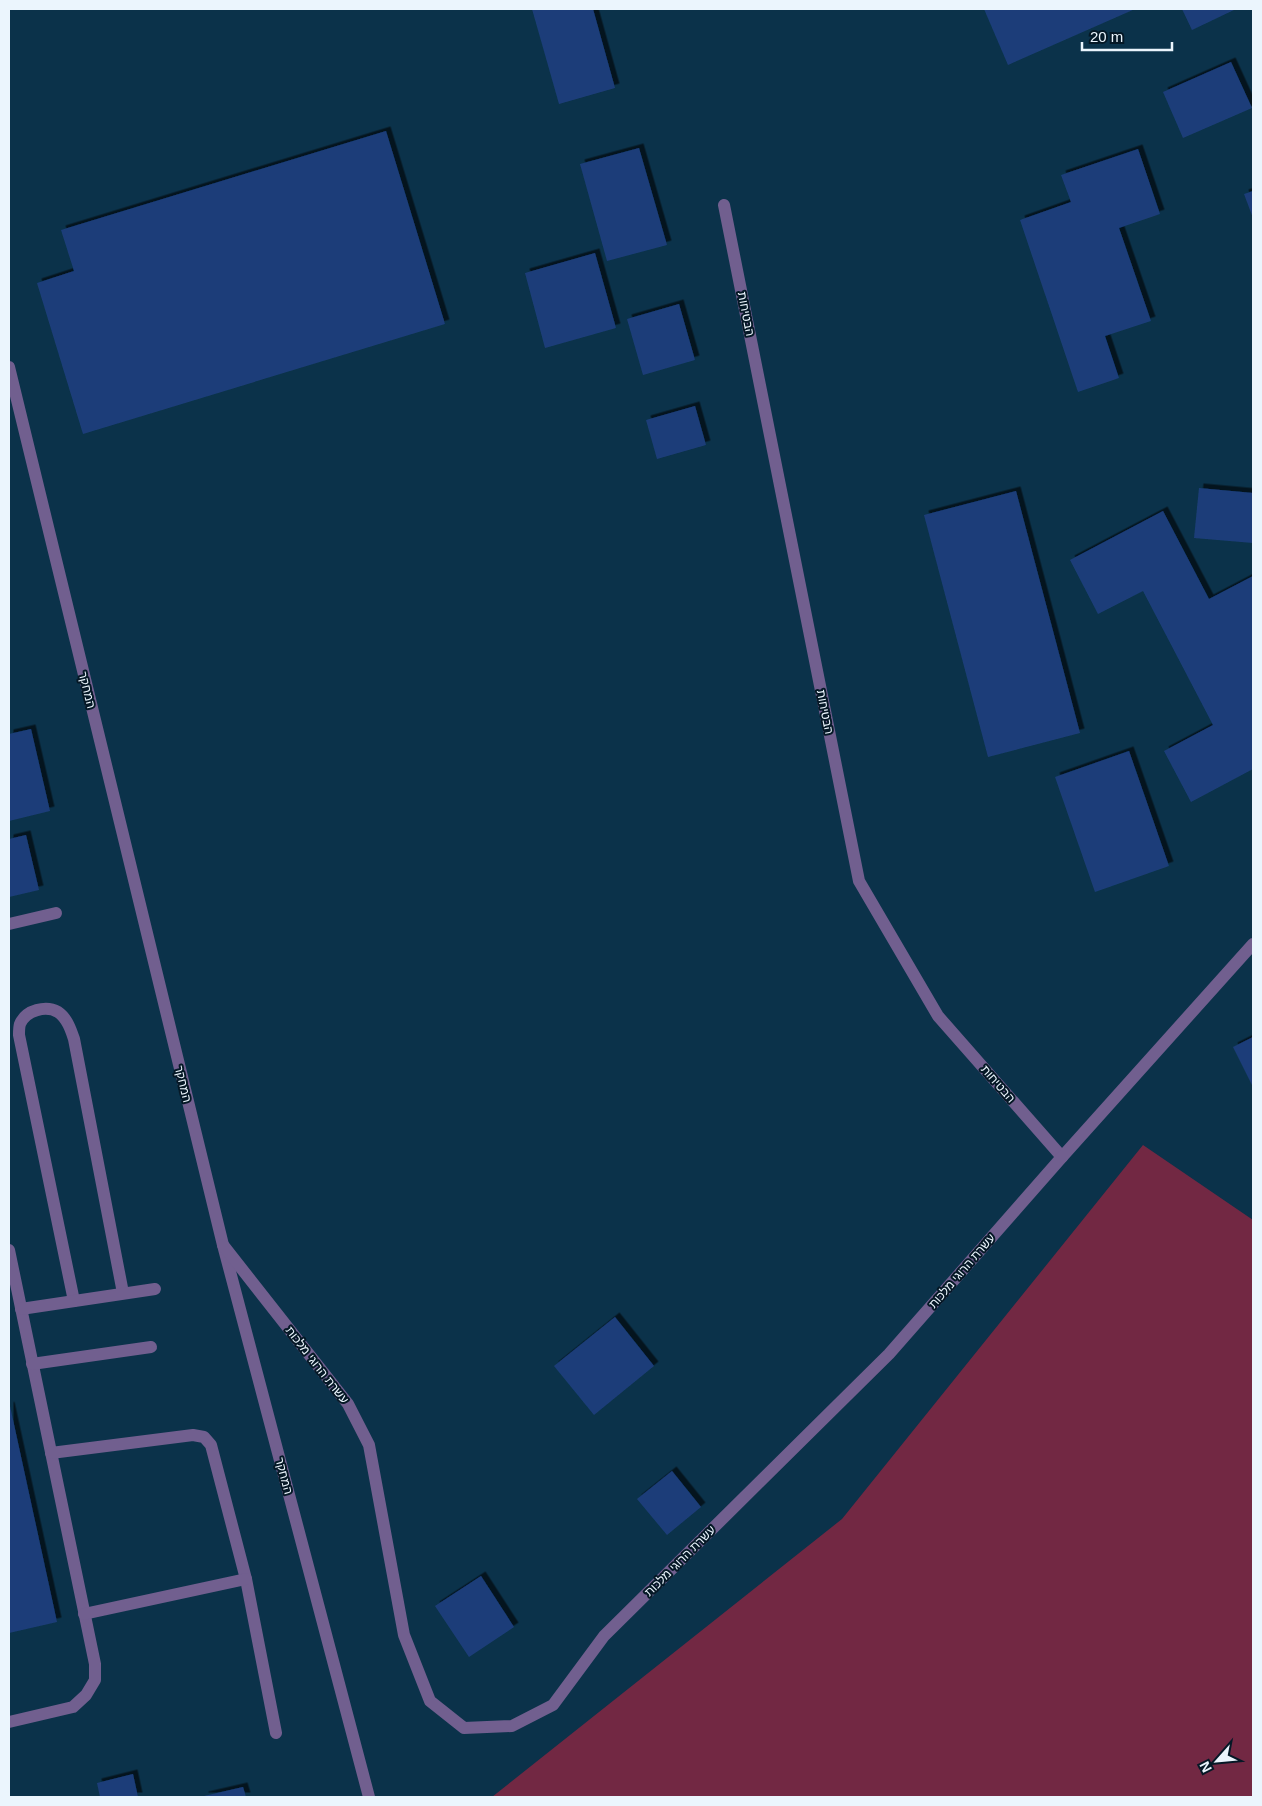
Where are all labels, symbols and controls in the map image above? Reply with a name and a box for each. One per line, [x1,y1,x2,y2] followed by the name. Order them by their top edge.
[1082,20,1172,52] scale bar
[1090,28,1123,45] text: 20 m
[735,291,757,337] street label: הבטיחות
[76,670,98,710] street label: המחקר
[814,689,836,735] street label: הבטיחות
[978,1062,1018,1106] street label: הבטיחות
[172,1064,194,1104] street label: המחקר
[926,1231,998,1311] street label: עשרת הרוגי מלכות
[283,1324,351,1406] street label: עשרת הרוגי מלכות
[272,1456,296,1496] street label: המחקר
[642,1523,718,1599] street label: עשרת הרוגי מלכות
[1192,1736,1242,1786] north arrow
[1196,1759,1215,1775] text: N

